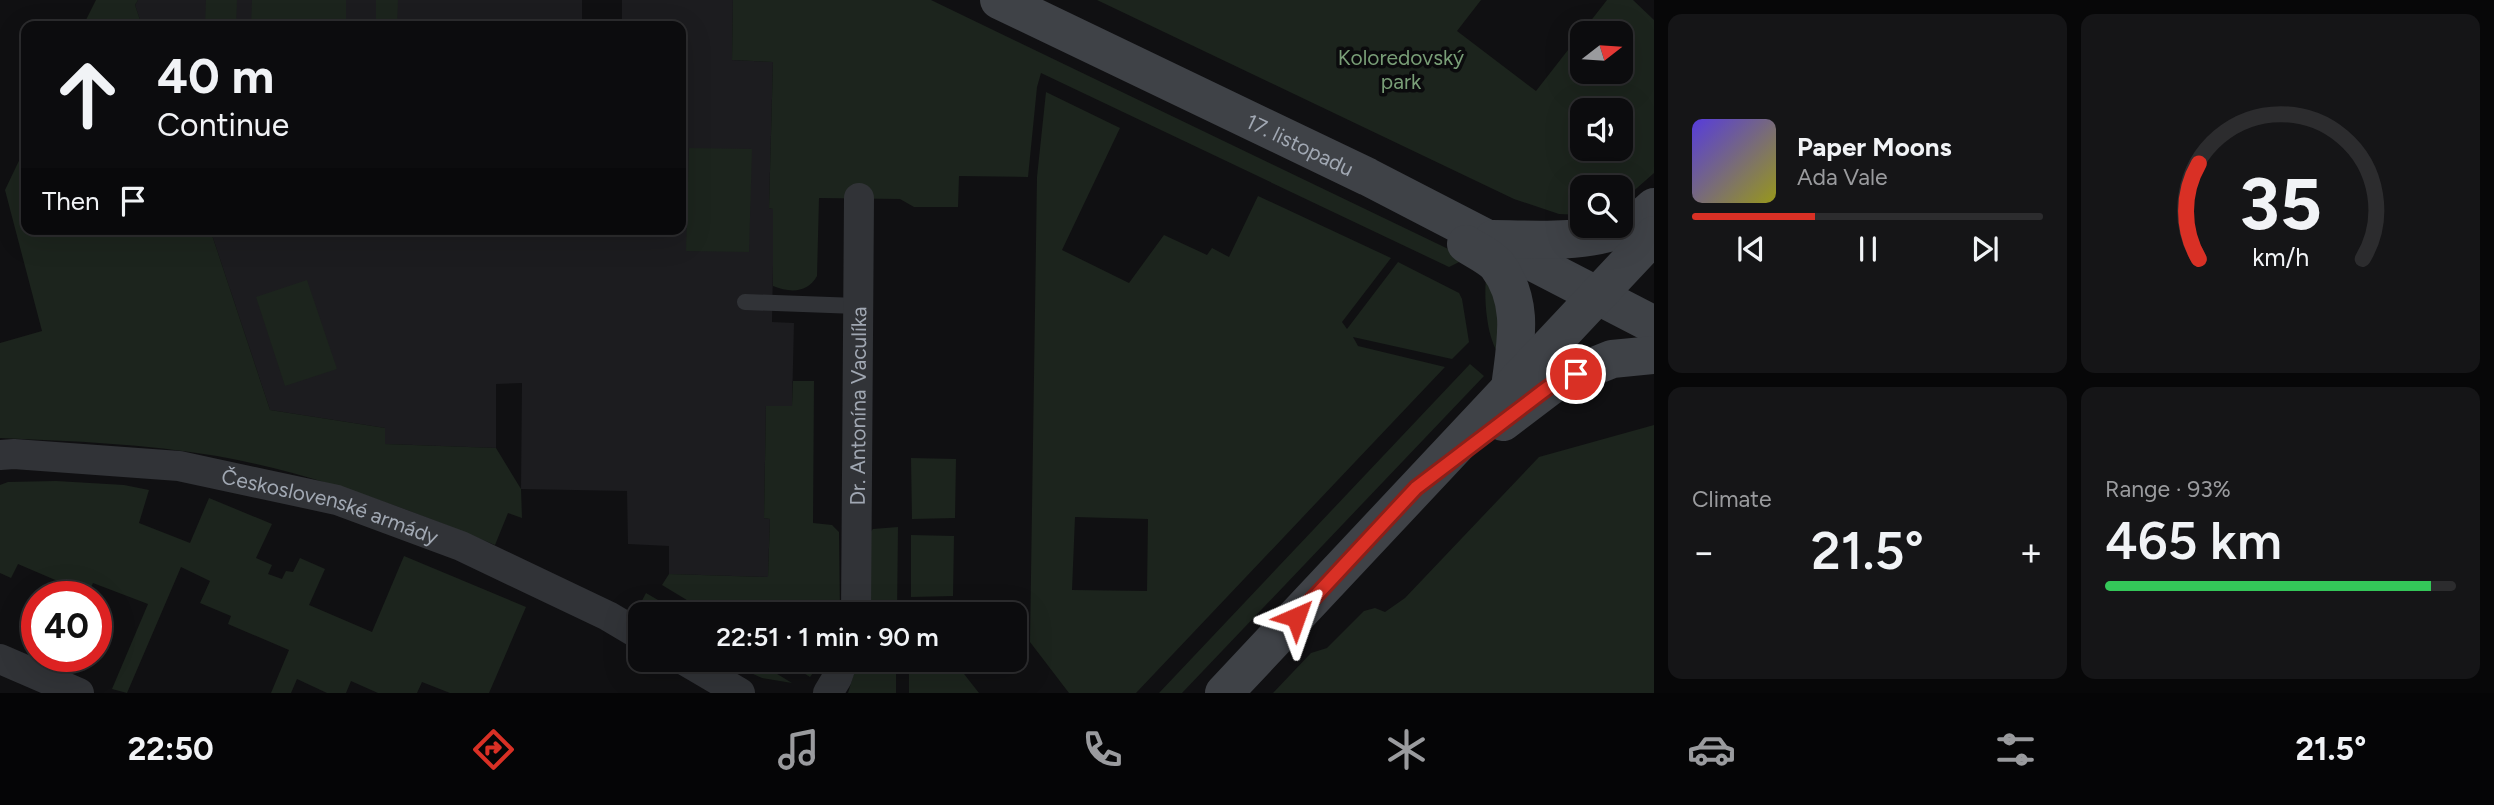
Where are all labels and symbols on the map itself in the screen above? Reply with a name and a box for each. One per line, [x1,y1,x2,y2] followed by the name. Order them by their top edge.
[1570,21,1633,84] north arrow
[1338,45,1464,94] park label: Koloredovský park
[1242,108,1358,181] street label: 17. listopadu
[844,306,871,506] street label: Dr. Antonína Vaculíka
[1546,344,1606,404] pin
[219,463,442,549] street label: Československé armády
[1259,580,1333,654] position arrow
[21,581,112,672] speed limit sign: 40

